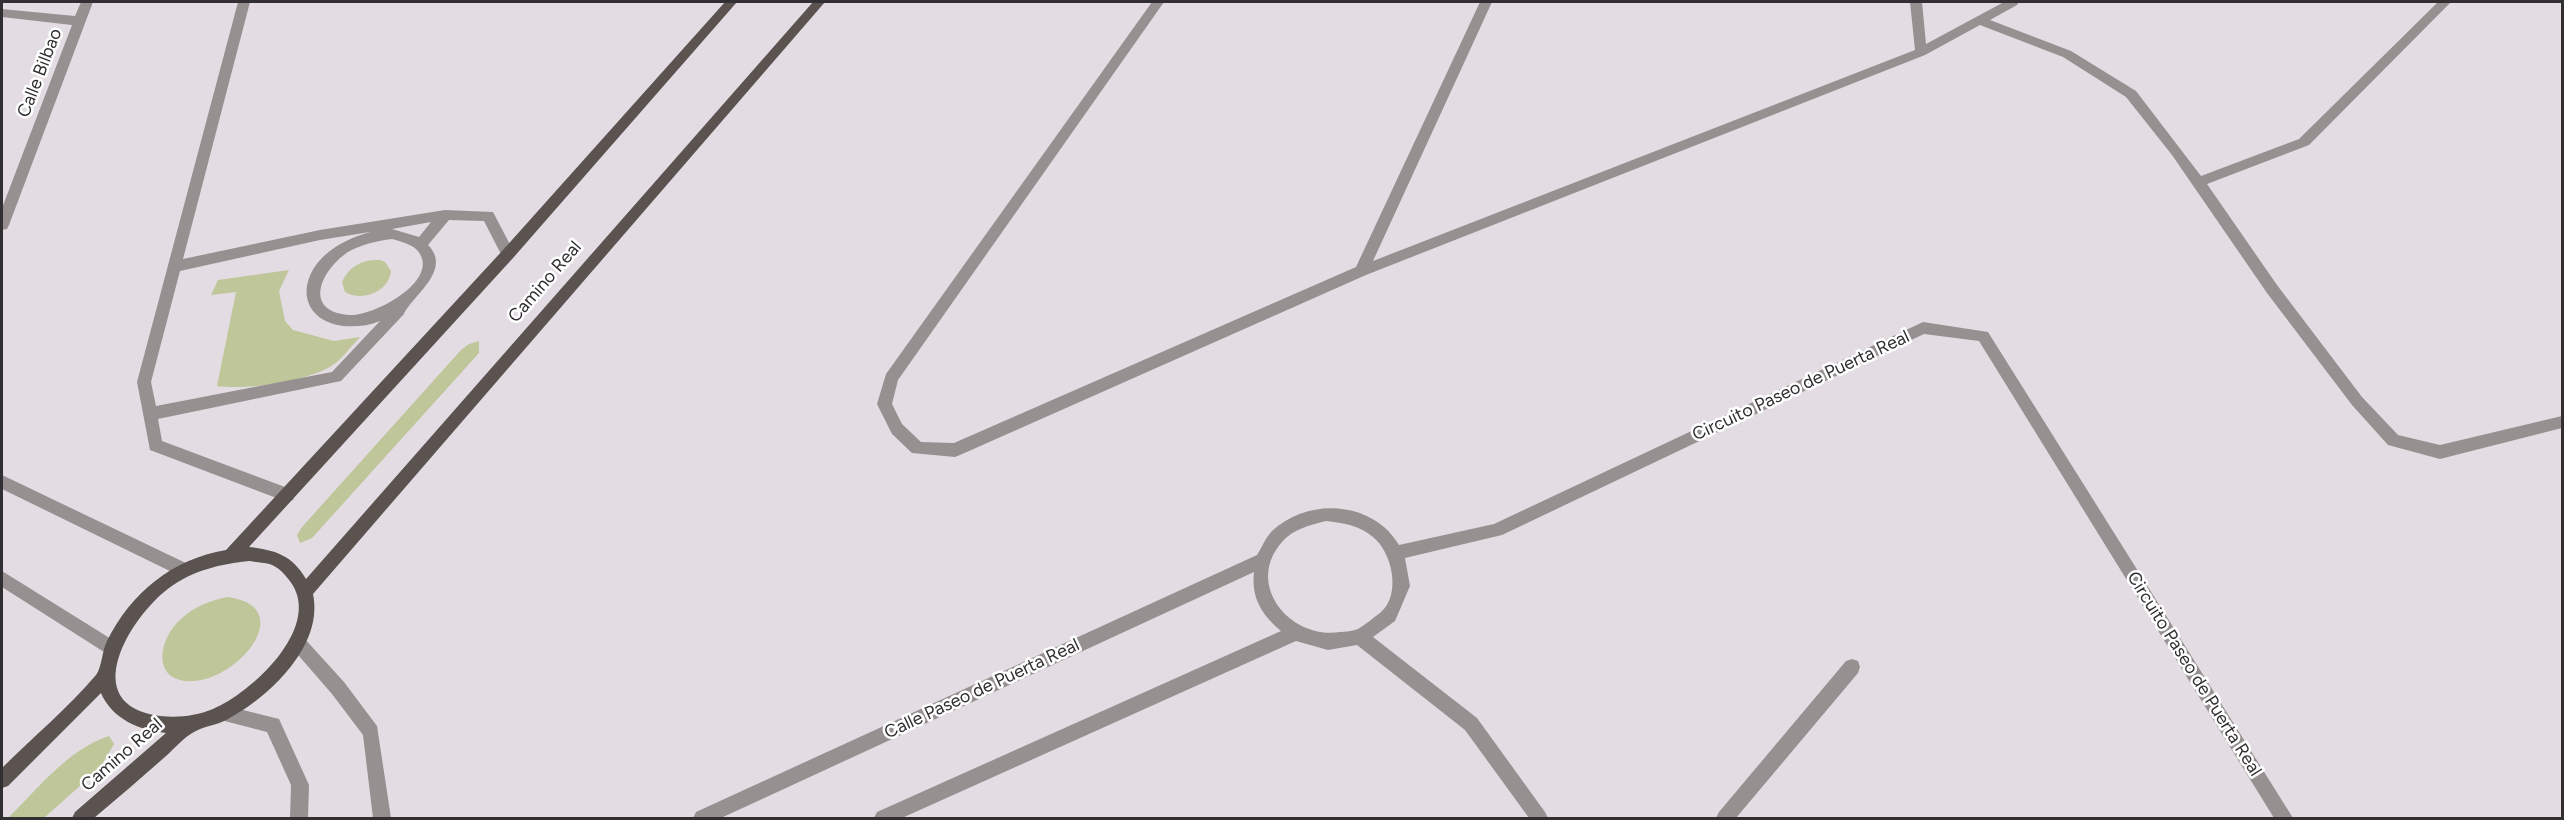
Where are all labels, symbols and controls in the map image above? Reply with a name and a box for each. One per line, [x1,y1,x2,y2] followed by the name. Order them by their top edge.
[13,25,67,121] street label: Calle Bilbao
[504,237,586,327] street label: Camino Real
[1689,326,1913,446] street label: Circuito Paseo de Puerta Real
[2122,568,2266,780] street label: Circuito Paseo de Puerta Real
[881,634,1083,744] street label: Calle Paseo de Puerta Real
[77,714,167,796] street label: Camino Real

